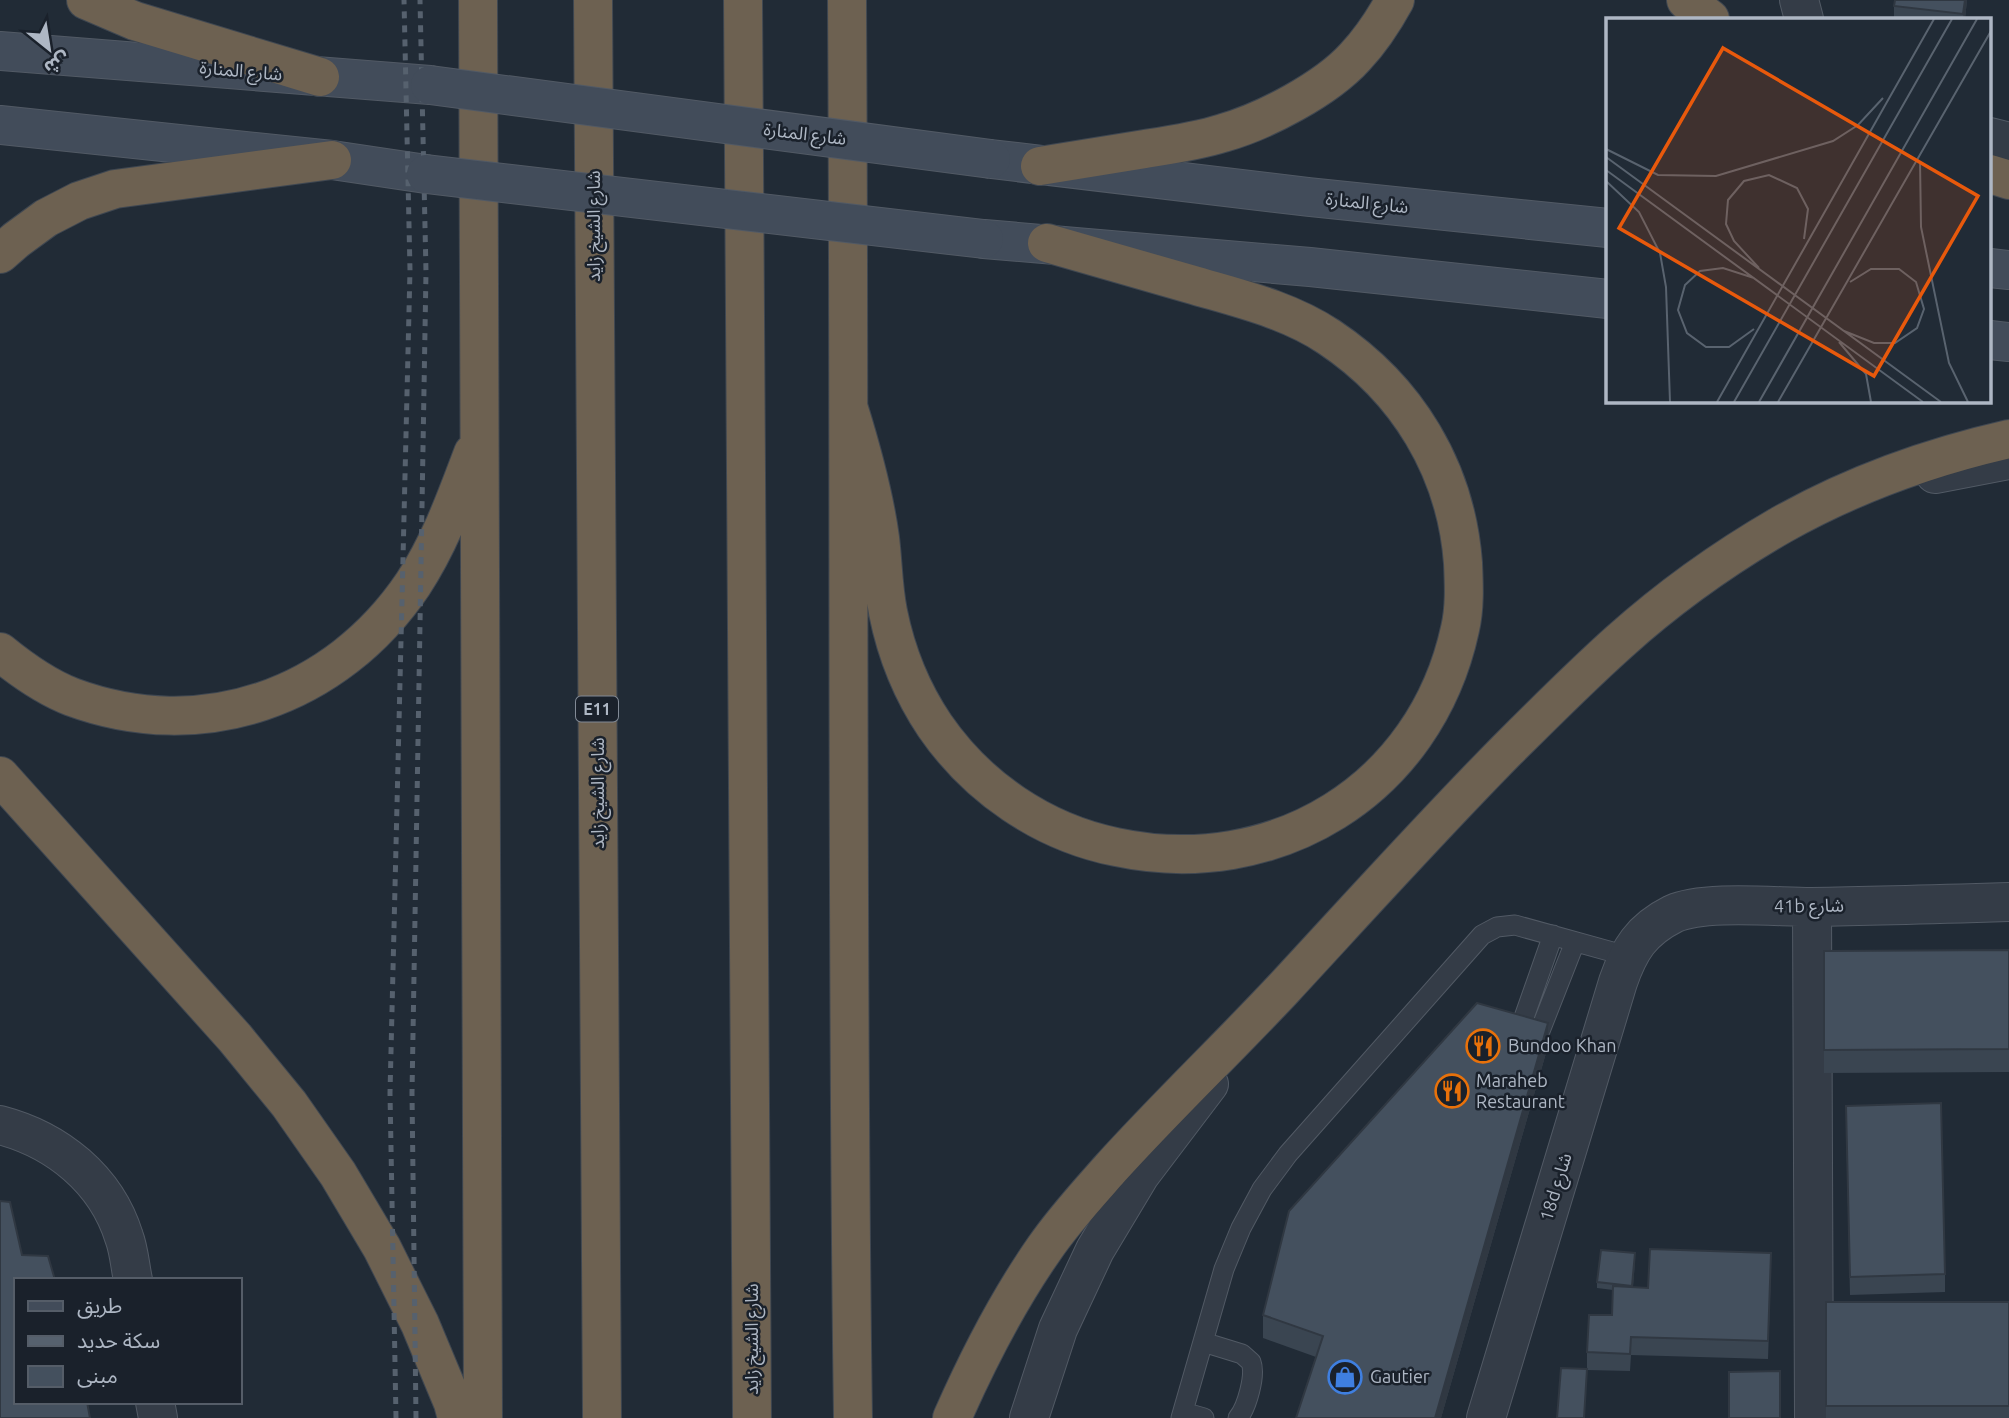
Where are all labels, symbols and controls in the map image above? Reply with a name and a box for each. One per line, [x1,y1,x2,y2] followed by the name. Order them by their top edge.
[14,14,84,84] north arrow
[1606,18,1992,402] inset map
[41,48,74,80] text: ش
[198,56,283,89] street label: شارع المنارة
[762,118,848,153] street label: شارع المنارة
[583,170,608,282] street label: شارع الشيخ زايد
[1324,188,1410,221] street label: شارع المنارة
[576,696,618,722] road number: E11
[587,737,612,849] street label: شارع الشيخ زايد
[1774,894,1844,921] street label: 41b شارع
[1464,1027,1502,1065] restaurant icon: Bundoo Khan
[1508,1035,1616,1055] place label: Bundoo Khan
[1476,1070,1565,1111] place label: Maraheb Restaurant
[1433,1072,1471,1110] restaurant icon: Maraheb Restaurant
[1535,1150,1580,1225] street label: 18d شارع
[14,1278,242,1404] legend
[741,1283,766,1395] street label: شارع الشيخ زايد
[77,1293,122,1319] text: طريق
[77,1328,160,1352] text: سكة حديد
[1326,1358,1364,1396] shop icon: Gautier
[77,1363,118,1388] text: مبنى
[1370,1366,1430,1386] place label: Gautier

